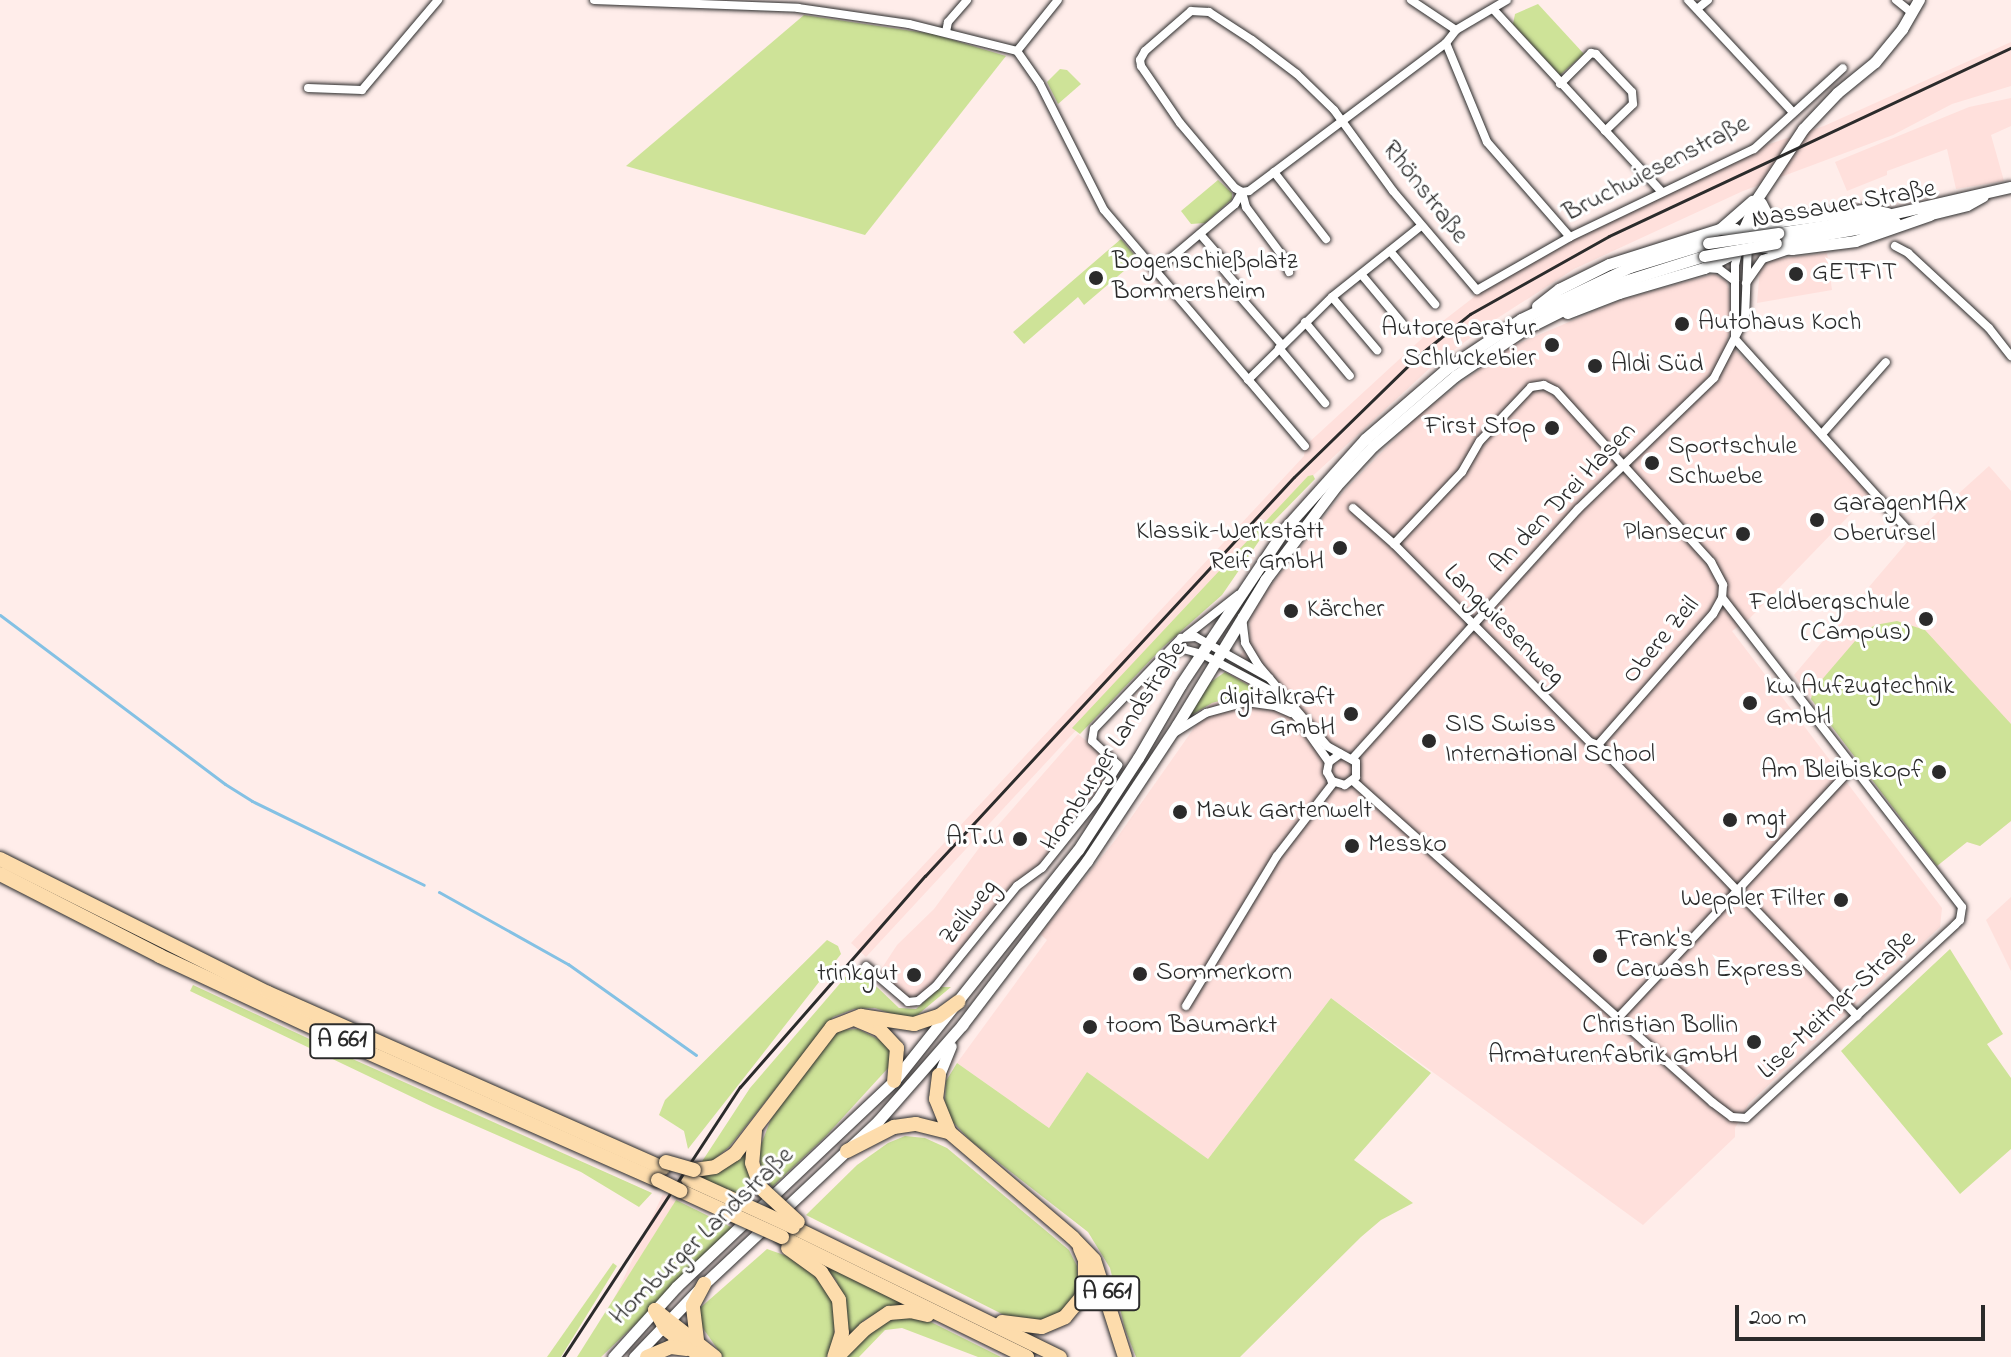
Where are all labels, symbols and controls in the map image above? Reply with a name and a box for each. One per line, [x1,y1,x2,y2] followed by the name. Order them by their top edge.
[1559,110,1755,230] street label: Bruchwiesenstraße
[1374,135,1474,251] street label: Rhönstraße
[1750,174,1938,238] street label: Nassauer Straße
[1112,247,1298,308] place label: Bogenschießplatz Bommersheim
[1812,258,1897,290] place label: GETFIT
[1787,265,1805,283] marker: GETFIT
[1087,269,1105,287] marker: Bogenschießplatz Bommersheim
[1698,308,1861,340] place label: Autohaus Koch
[1381,314,1536,376] place label: Autoreparatur Schluckebier
[1673,315,1691,333] marker: Autohaus Koch
[1543,336,1561,354] marker: Autoreparatur Schluckebier
[1611,350,1703,382] place label: Aldi Süd
[1586,357,1604,375] marker: Aldi Süd
[1425,412,1536,444] place label: First Stop
[1484,417,1644,581] street label: An den Drei Hasen
[1543,419,1561,437] marker: First Stop
[1668,432,1797,494] place label: Sportschule Schwebe
[1643,454,1661,472] marker: Sportschule Schwebe
[1833,489,1968,550] place label: GaragenMAX Oberursel
[1808,511,1826,529] marker: GaragenMAX Oberursel
[1136,517,1324,578] place label: Klassik-Werkstatt Reif GmbH
[1623,518,1727,550] place label: Plansecur
[1734,525,1752,543] marker: Plansecur
[1331,539,1349,557] marker: Klassik-Werkstatt Reif GmbH
[1436,559,1570,693] street label: Langwiesenweg
[1749,588,1910,650] place label: Feldbergschule (Campus)
[1617,591,1707,691] street label: Obere Zeil
[1307,595,1384,627] place label: Kärcher
[1282,602,1300,620] marker: Kärcher
[1917,610,1935,628] marker: Feldbergschule (Campus)
[1036,636,1194,858] street label: Homburger Landstraße
[1766,672,1954,734] place label: kw Aufzugtechnik GmbH
[1219,683,1335,744] place label: digitalkraft GmbH
[1741,694,1759,712] marker: kw Aufzugtechnik GmbH
[1342,705,1360,723] marker: digitalkraft GmbH
[1445,710,1655,772] place label: SIS Swiss International School
[1420,732,1438,750] marker: SIS Swiss International School
[1761,756,1923,788] place label: Am Bleibiskopf
[1930,763,1948,781] marker: Am Bleibiskopf
[1196,796,1372,828] place label: Mauk Gartenwelt
[1171,803,1189,821] marker: Mauk Gartenwelt
[1746,804,1787,836] place label: mgt
[1721,811,1739,829] marker: mgt
[946,823,1004,855] place label: A.T.U
[1011,830,1029,848] marker: A.T.U
[1368,830,1447,862] place label: Messko
[1343,837,1361,855] marker: Messko
[934,874,1006,952] street label: Zeilweg
[1681,884,1825,916] place label: Weppler Filter
[1832,891,1850,909] marker: Weppler Filter
[1616,925,1803,986] place label: Frank's Carwash Express
[1752,925,1924,1087] street label: Lise-Meitner-Straße
[1591,947,1609,965] marker: Frank's Carwash Express
[1156,958,1292,990] place label: Sommerkorn
[817,959,898,991] place label: trinkgut
[1131,965,1149,983] marker: Sommerkorn
[905,966,923,984] marker: trinkgut
[1106,1011,1277,1043] place label: toom Baumarkt
[1488,1011,1738,1072] place label: Christian Bollin Armaturenfabrik GmbH
[1081,1018,1099,1036] marker: toom Baumarkt
[308,1021,376,1061] road number: A 661
[1745,1033,1763,1051] marker: Christian Bollin Armaturenfabrik GmbH
[605,1141,801,1333] street label: Homburger Landstraße
[1073,1273,1141,1313] road number: A 661
[1739,1289,1989,1339] scale bar
[1749,1301,1806,1336] text: 200 m

